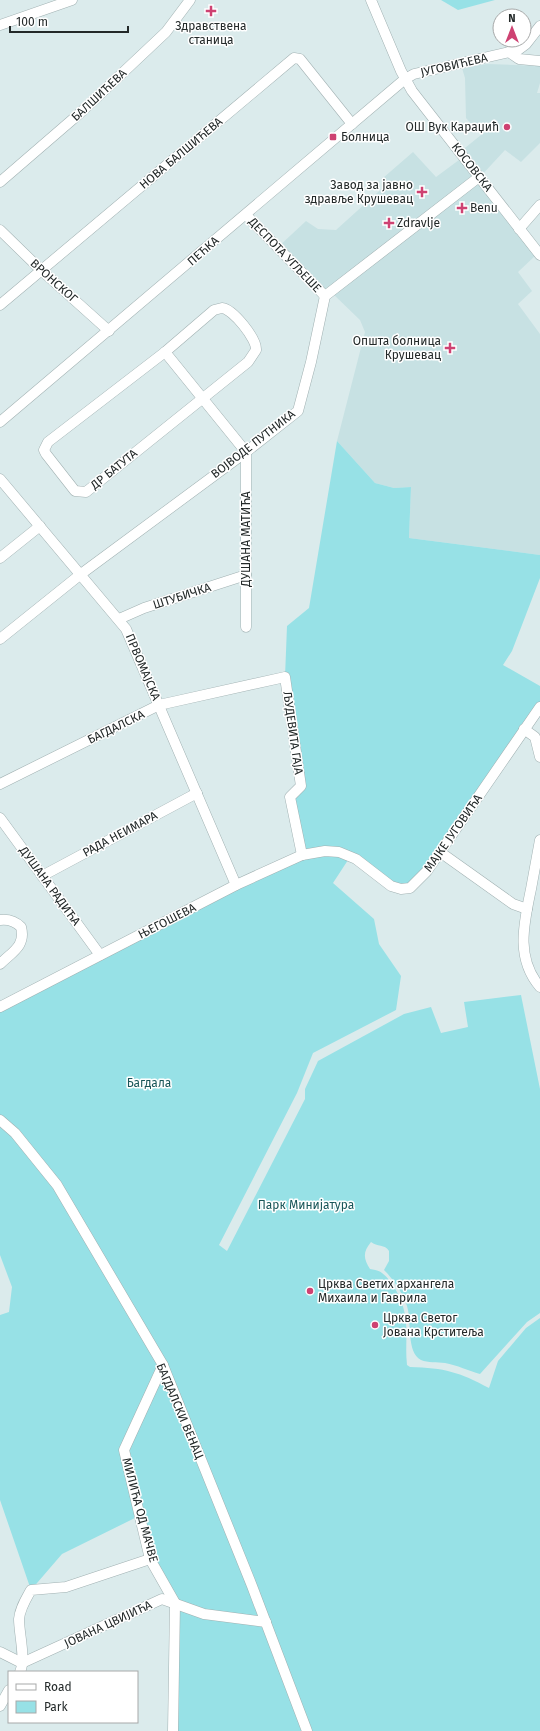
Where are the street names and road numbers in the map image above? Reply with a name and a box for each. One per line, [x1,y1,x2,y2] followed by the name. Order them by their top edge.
[419,50,489,80] street label: ЈУГОВИЋЕВА
[69,66,129,124] street label: БАЛШИЋЕВА
[137,114,225,192] street label: НОВА БАЛШИЋЕВА
[449,140,495,194] street label: КОСОВСКА
[245,214,324,295] street label: ДЕСПОТА УГЉЕШЕ
[184,233,222,268] street label: ПЕЋКА
[27,256,81,306] street label: ВРОНСКОГ
[208,407,298,481] street label: ВОЈВОДЕ ПУТНИКА
[87,446,140,493] street label: ДР БАТУТА
[239,491,253,588] street label: ДУШАНА МАТИЋА
[151,580,213,612] street label: ШТУБИЧКА
[123,632,163,703] street label: ПРВОМАЈСКА
[280,691,306,776] street label: ЉУДЕВИТА ГАЈА
[85,707,147,747] street label: БАГДАЛСКА
[421,791,485,874] street label: МАЈКЕ ЈУГОВИЋА
[80,808,160,860] street label: РАДА НЕИМАРА
[16,843,83,928] street label: ДУШАНА РАДИЋА
[136,900,198,942] street label: ЊЕГОШЕВА
[153,1361,207,1461] street label: БАГДАЛСКИ ВЕНАЦ
[119,1456,161,1564] street label: МИЛИЋА ОД МАЧВЕ
[62,1598,154,1650] street label: ЈОВАНА ЦВИЈИЋА

